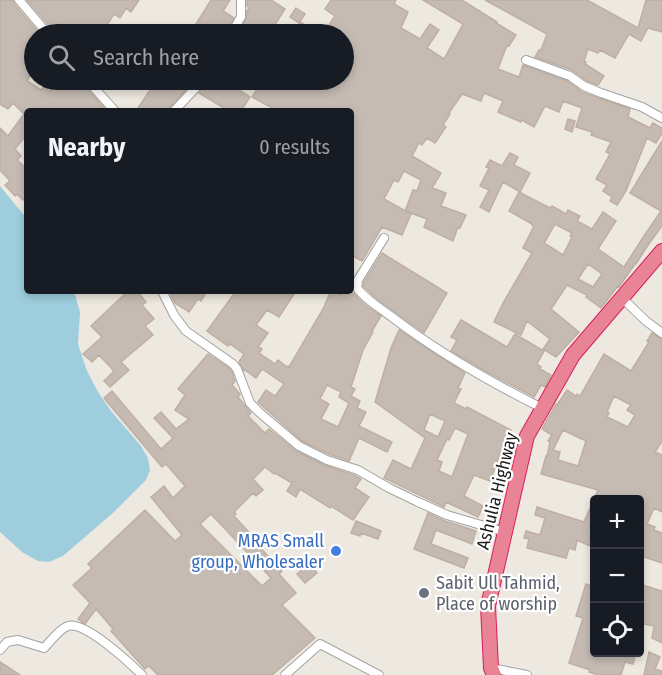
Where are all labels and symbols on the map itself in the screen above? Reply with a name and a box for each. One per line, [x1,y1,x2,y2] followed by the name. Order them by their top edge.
[472,430,522,552] street label: Ashulia Highway
[191,530,325,573] place label: MRAS Small group, Wholesaler
[329,544,343,558] marker: MRAS Small group, Wholesaler
[436,572,560,615] place label: Sabit Ull Tahmid, Place of worship
[417,586,431,600] marker: Sabit Ull Tahmid, Place of worship

